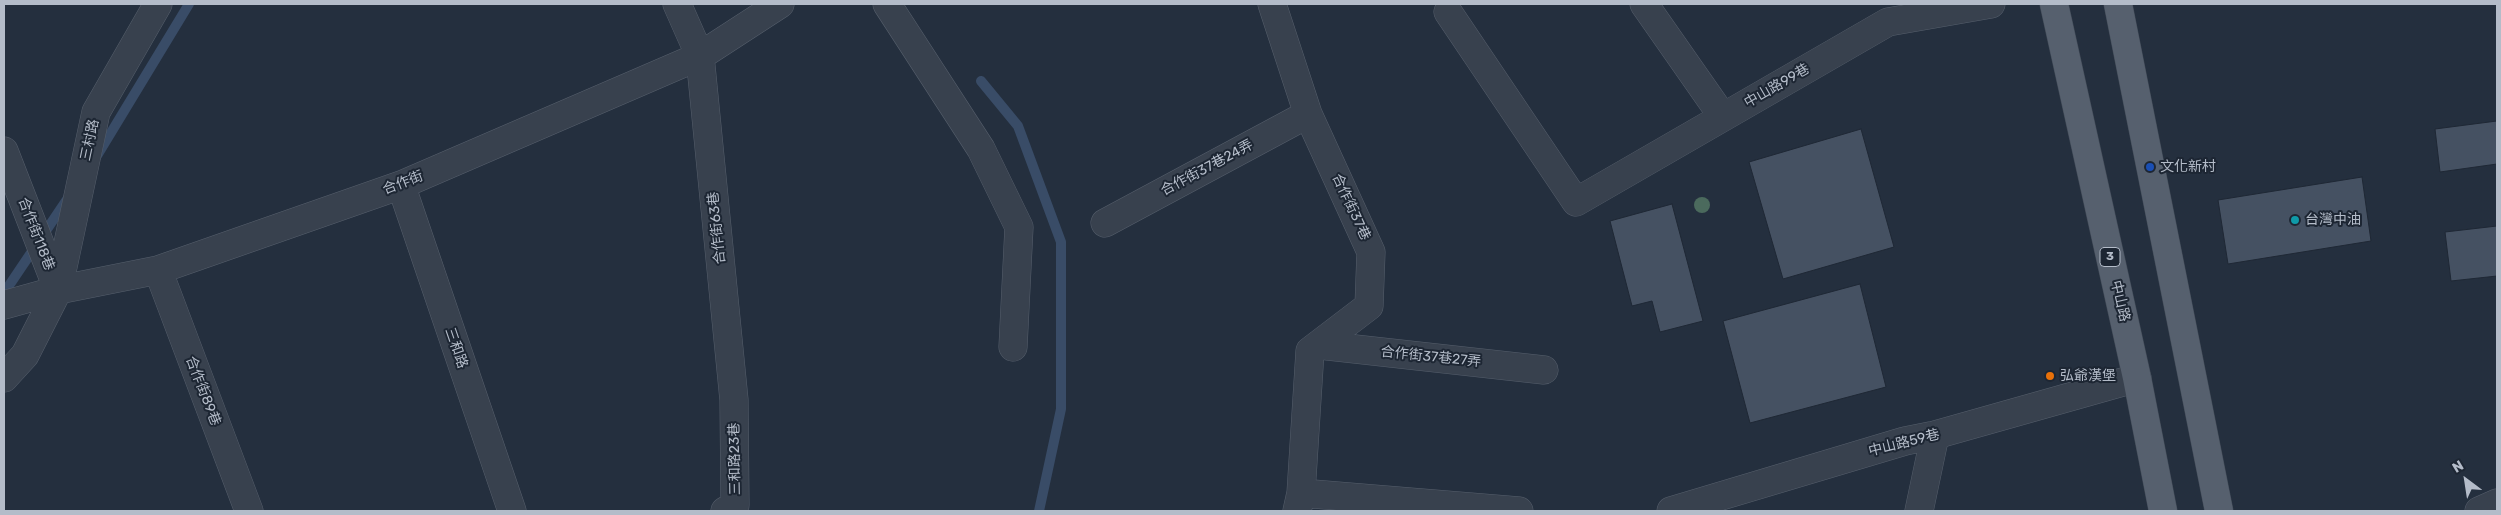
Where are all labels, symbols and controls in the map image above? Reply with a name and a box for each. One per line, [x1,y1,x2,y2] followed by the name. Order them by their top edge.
[1741,61,1813,111] street label: 中山路99巷
[77,118,103,162] street label: 三村路
[1158,137,1256,199] street label: 合作街37巷24弄
[2160,159,2216,175] place label: 文化新村
[2144,161,2156,173] marker: 文化新村
[380,168,426,198] street label: 合作街
[1328,171,1374,243] street label: 合作街37巷
[705,191,729,265] street label: 合作街63巷
[14,195,58,273] street label: 合作街118巷
[2305,212,2361,228] place label: 台灣中油
[2289,214,2301,226] marker: 台灣中油
[2100,248,2120,266] road number: 3
[2107,279,2133,323] street label: 中山路
[441,325,471,371] street label: 三和路
[1380,343,1482,371] street label: 合作街37巷27弄
[182,354,224,428] street label: 合作街89巷
[2060,368,2116,384] place label: 弘爺漢堡
[2044,370,2056,382] marker: 弘爺漢堡
[726,423,744,495] street label: 三和路23巷
[1867,426,1941,460] street label: 中山路59巷
[2441,455,2491,505] north arrow
[2449,457,2467,477] text: N

